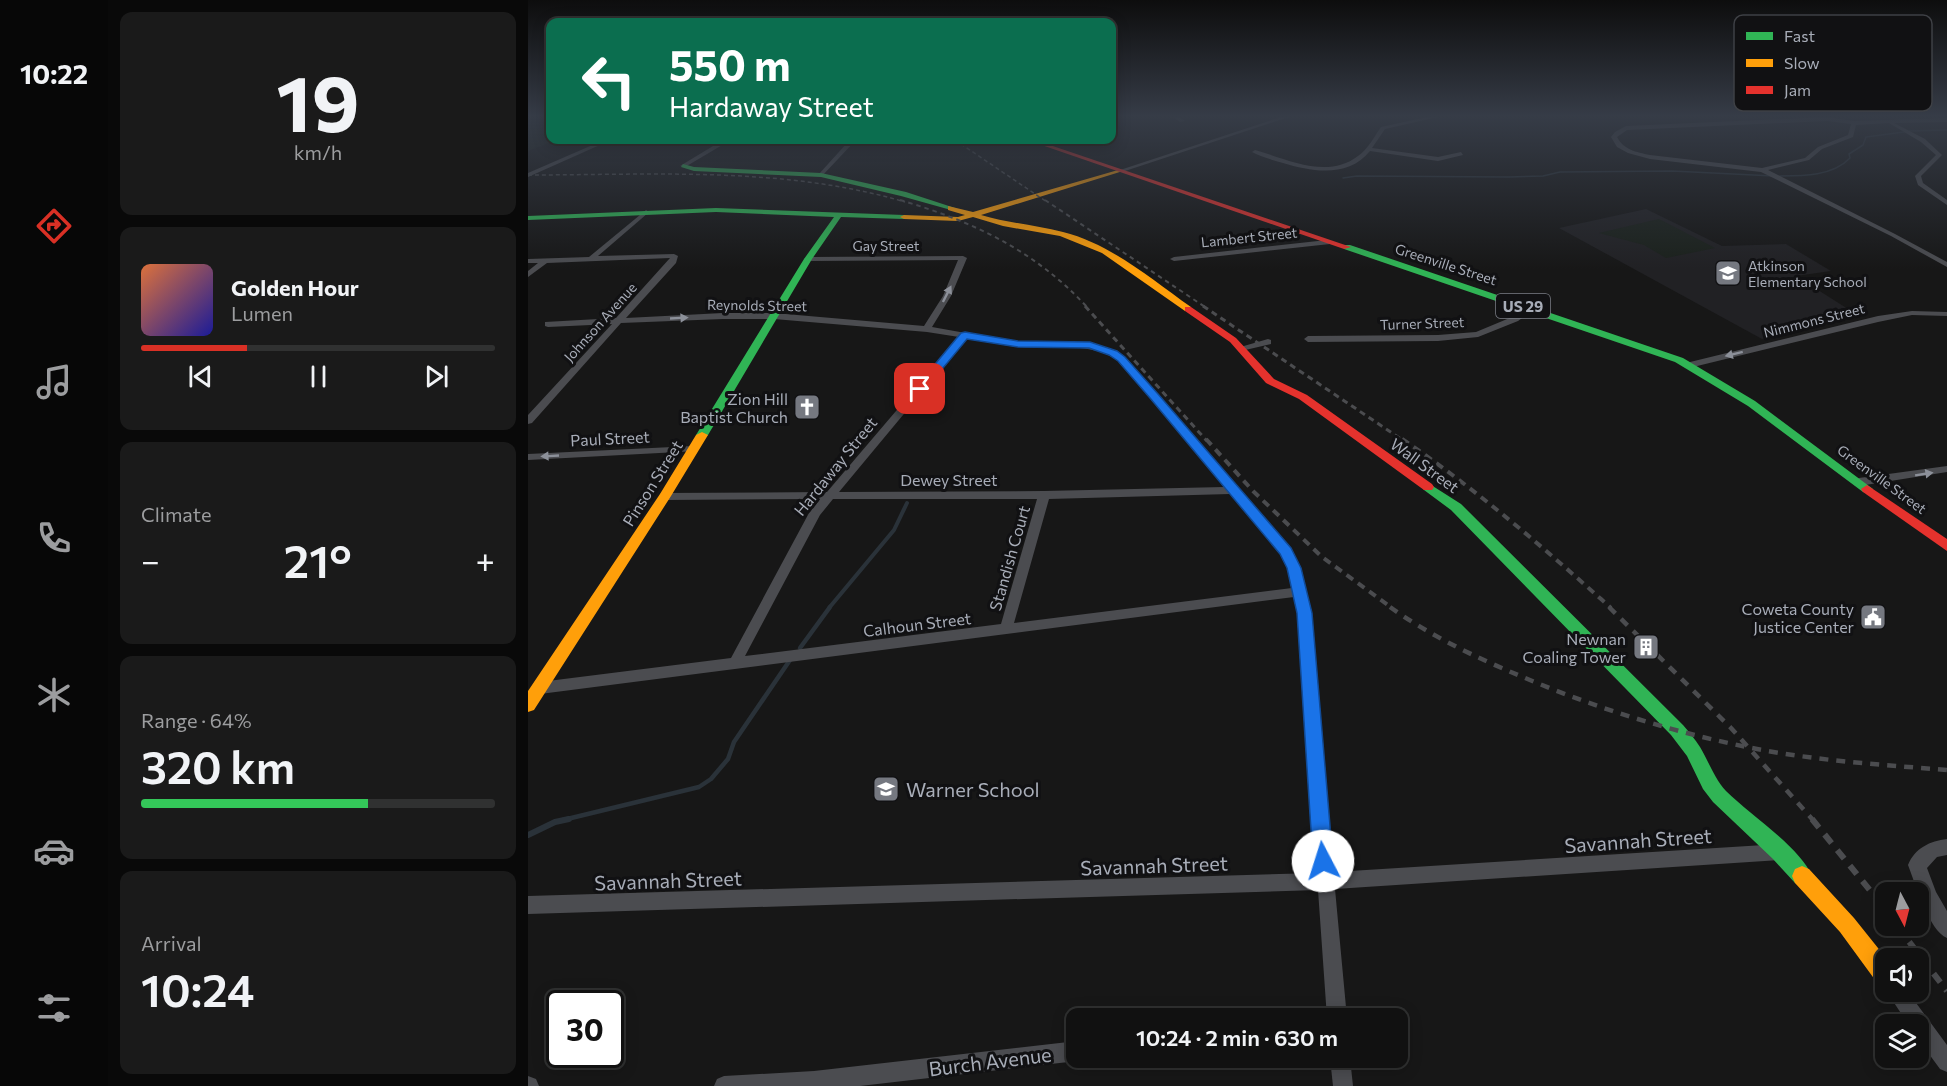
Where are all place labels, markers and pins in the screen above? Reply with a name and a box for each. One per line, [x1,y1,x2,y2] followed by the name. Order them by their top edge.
[1748,257,1867,290] place label: Atkinson Elementary School
[1713,258,1743,288] school or university icon: Atkinson Elementary School
[894,363,945,414] pin
[680,389,788,426] place label: Zion Hill Baptist Church
[792,392,822,422] church icon: Zion Hill Baptist Church
[1741,599,1855,636] place label: Coweta County Justice Center
[1858,602,1888,632] public building icon: Coweta County Justice Center
[1522,629,1627,666] place label: Newnan Coaling Tower
[1631,632,1661,662] building icon: Newnan Coaling Tower
[871,774,901,804] school or university icon: Warner School
[906,777,1040,801] place label: Warner School

